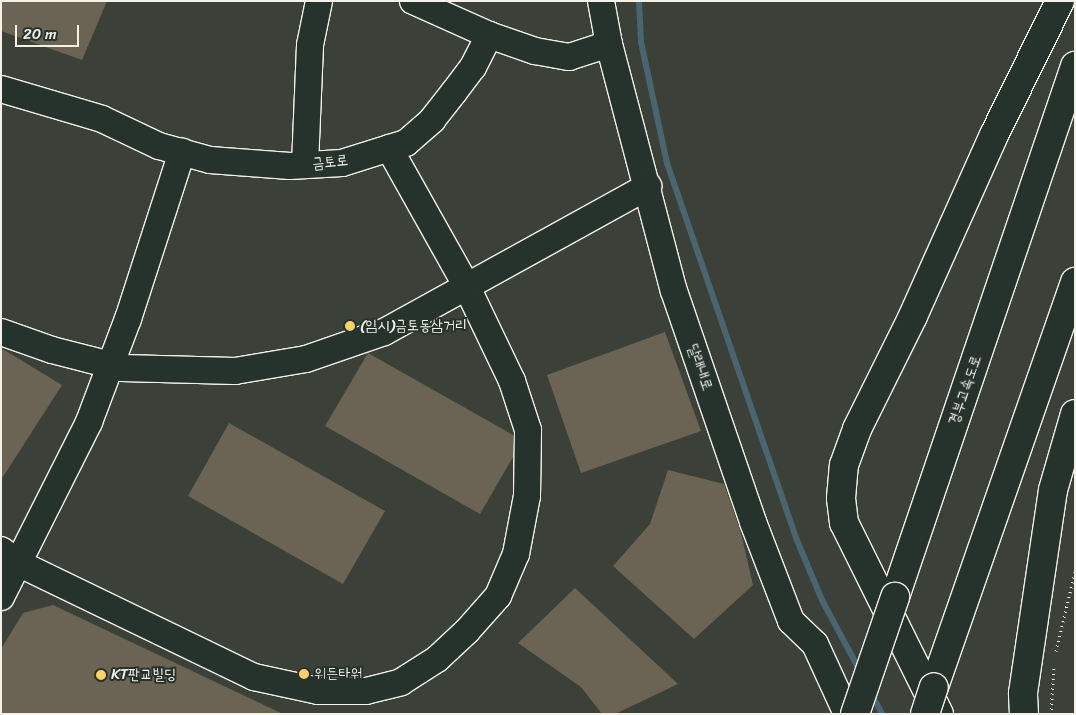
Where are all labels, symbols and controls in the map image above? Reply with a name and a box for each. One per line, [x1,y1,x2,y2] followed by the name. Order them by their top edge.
[18,15,81,47] scale bar
[23,21,57,47] text: 20 m
[311,151,349,173] street label: 금토로
[360,317,467,335] place label: (임시)금토동삼거리
[344,320,356,332] marker: (임시)금토동삼거리
[684,341,716,393] street label: 달래내로
[945,353,985,427] street label: 경부고속도로
[314,665,362,683] place label: 위든타워
[111,666,176,684] place label: KT판교빌딩
[298,668,310,680] marker: 위든타워
[95,669,107,681] marker: KT판교빌딩

